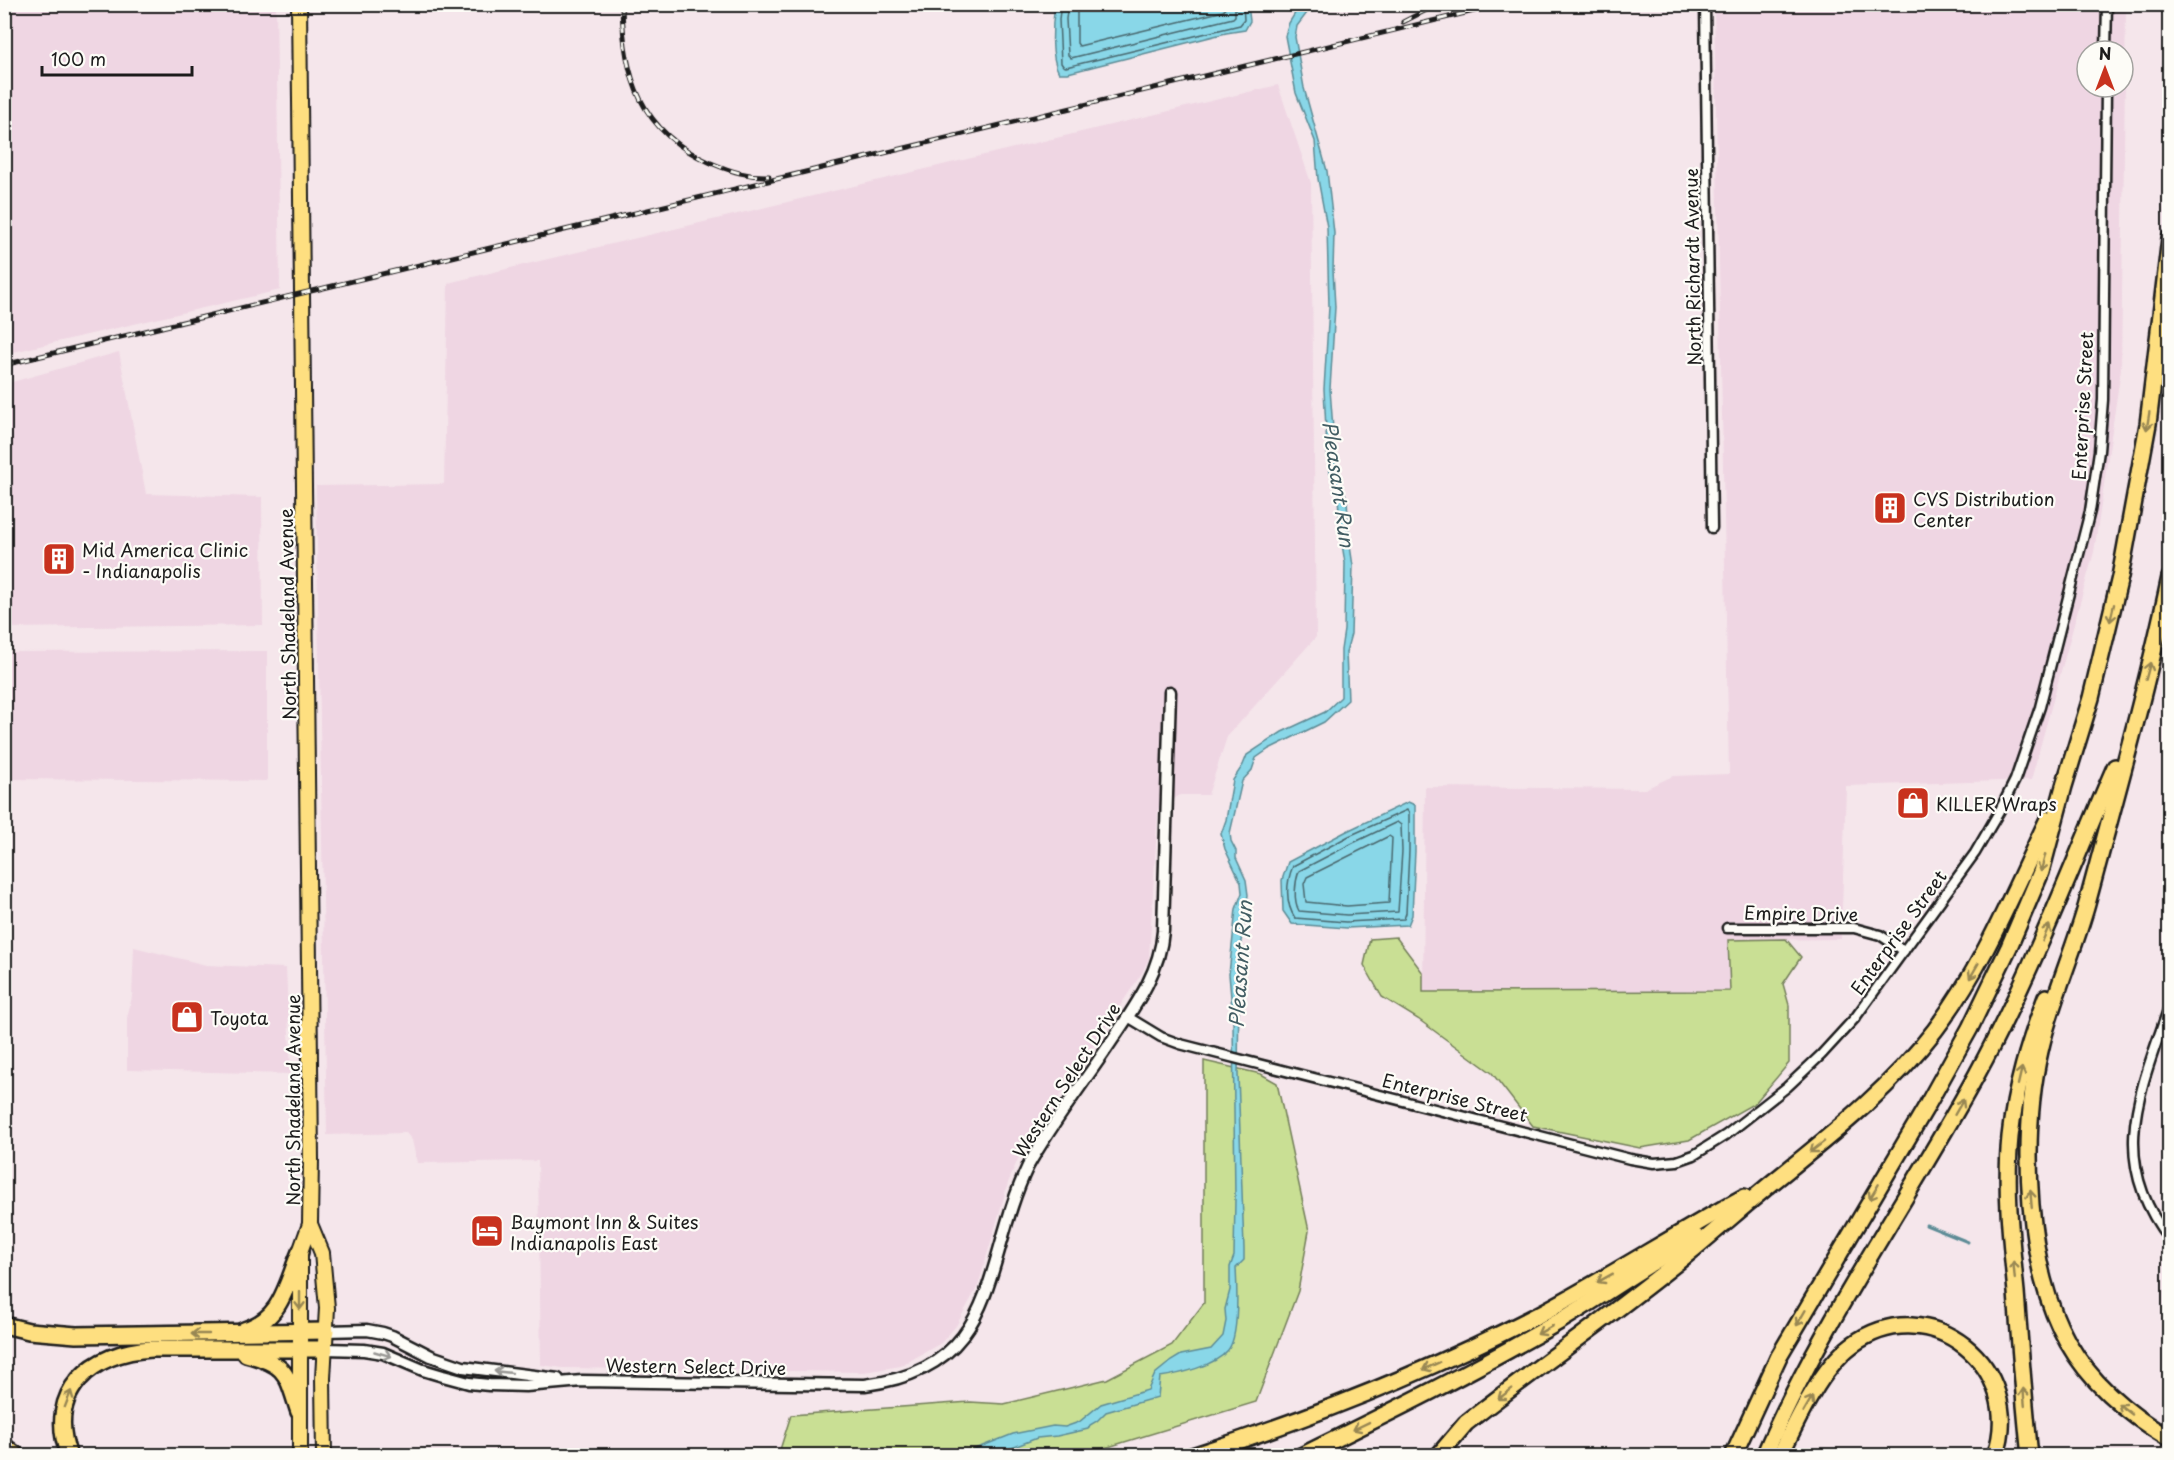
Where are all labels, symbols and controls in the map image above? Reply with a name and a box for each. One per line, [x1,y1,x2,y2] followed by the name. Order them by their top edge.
[42,39,192,77] scale bar
[2075,39,2135,99] north arrow
[2099,41,2111,65] text: N
[51,45,106,72] text: 100 m
[1677,168,1707,366] street label: North Richardt Avenue
[2065,331,2099,481] street label: Enterprise Street
[2142,411,2153,431] one-way arrow
[1315,419,1363,550] water label: Pleasant Run
[1913,485,2055,533] place label: CVS Distribution Center
[1872,490,1908,526] building icon: CVS Distribution Center
[272,508,302,720] street label: North Shadeland Avenue
[82,536,248,584] place label: Mid America Clinic - Indianapolis
[41,541,77,577] building icon: Mid America Clinic - Indianapolis
[2106,603,2117,622] one-way arrow
[2142,662,2154,681] one-way arrow
[1895,785,1931,821] shop icon: KILLER Wraps
[1936,790,2057,817] place label: KILLER Wraps
[2037,853,2048,872] one-way arrow
[1843,864,1953,1000] street label: Enterprise Street
[1221,899,1259,1028] water label: Pleasant Run
[1744,899,1858,927] street label: Empire Drive
[2041,924,2052,942] one-way arrow
[1968,962,1980,979] one-way arrow
[279,994,306,1206] street label: North Shadeland Avenue
[1005,997,1127,1163] street label: Western Select Drive
[169,999,205,1035] shop icon: Toyota
[210,1004,269,1031] place label: Toyota
[1380,1066,1530,1128] street label: Enterprise Street
[2015,1067,2027,1086] one-way arrow
[1953,1099,1965,1116] one-way arrow
[1809,1141,1825,1154] one-way arrow
[1868,1183,1880,1200] one-way arrow
[2025,1189,2036,1209] one-way arrow
[510,1208,698,1256] place label: Baymont Inn & Suites Indianapolis East
[469,1213,505,1249] hotel icon: Baymont Inn & Suites Indianapolis East
[2008,1260,2019,1280] one-way arrow
[1597,1272,1614,1284] one-way arrow
[294,1291,306,1311] one-way arrow
[1794,1309,1806,1326] one-way arrow
[1536,1325,1554,1336] one-way arrow
[190,1328,210,1340] one-way arrow
[373,1349,392,1360] one-way arrow
[605,1351,787,1381] street label: Western Select Drive
[1423,1360,1441,1372] one-way arrow
[494,1367,514,1378] one-way arrow
[1497,1387,1513,1400] one-way arrow
[2019,1388,2030,1408] one-way arrow
[64,1390,75,1409] one-way arrow
[1802,1396,1814,1413] one-way arrow
[2117,1403,2133,1416] one-way arrow
[1352,1421,1370,1433] one-way arrow

